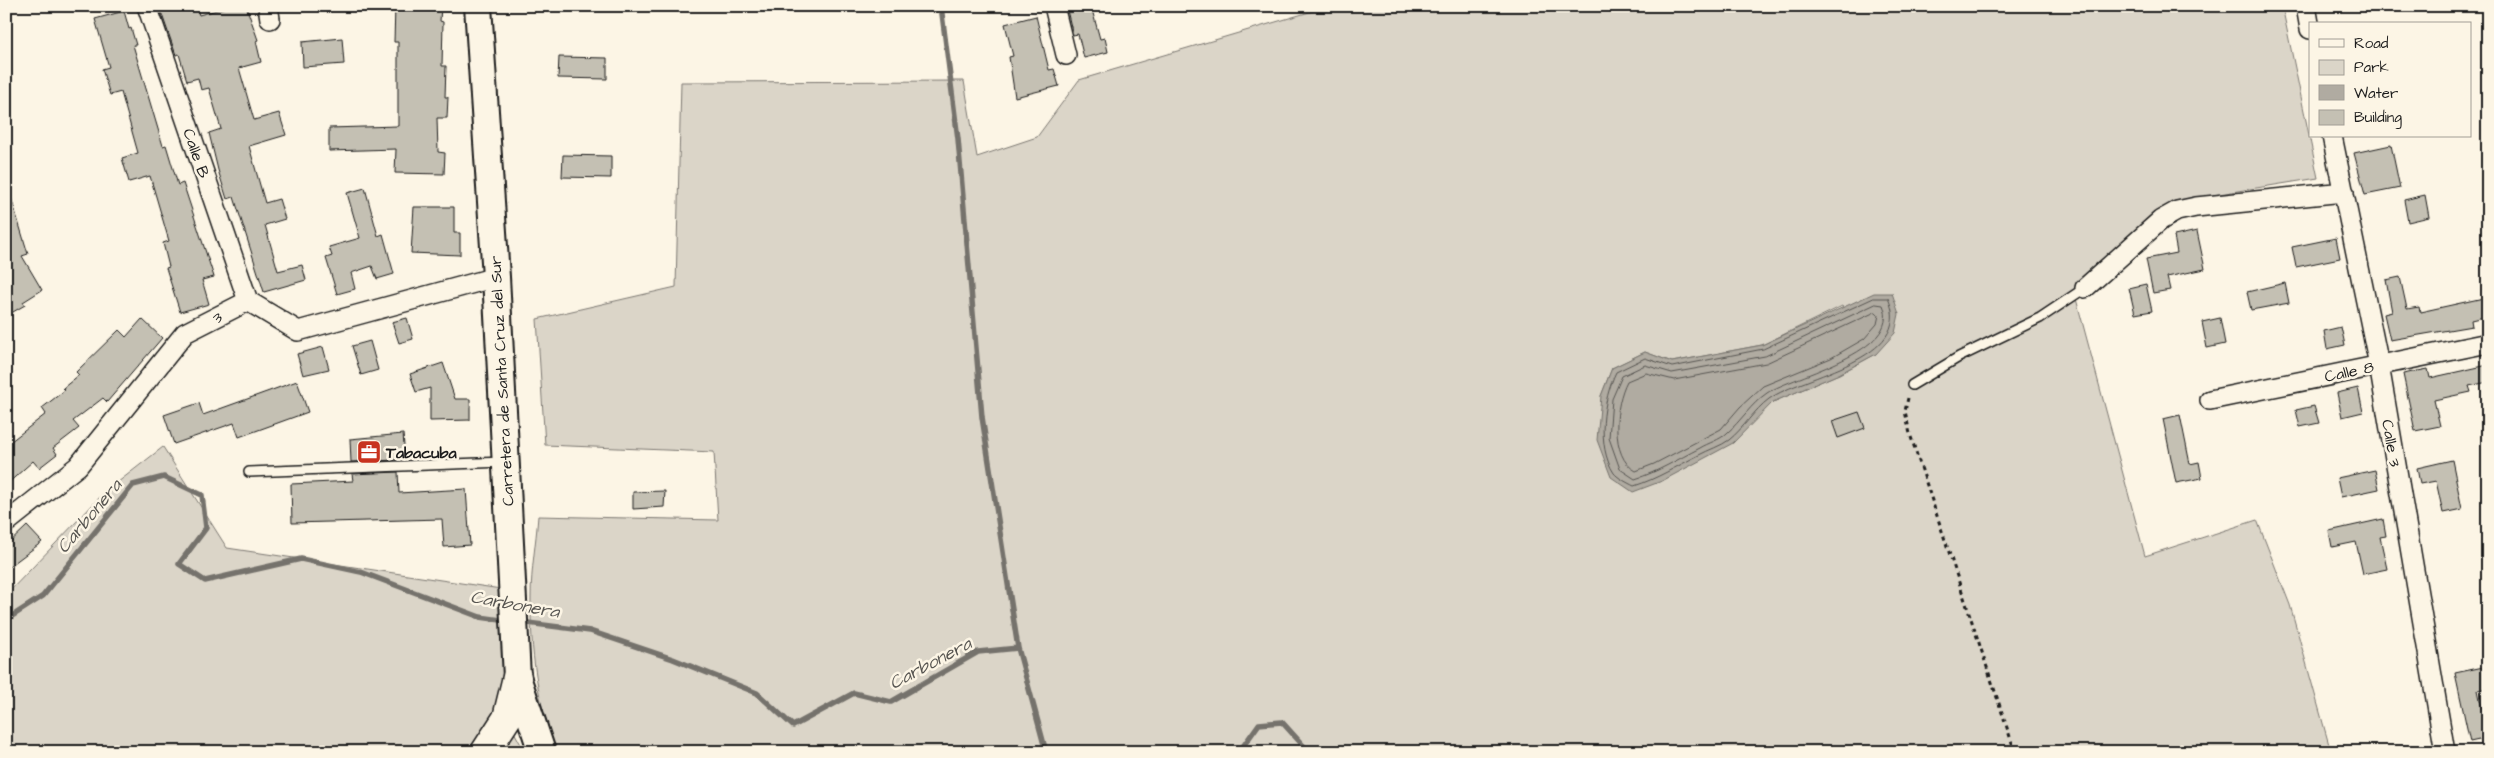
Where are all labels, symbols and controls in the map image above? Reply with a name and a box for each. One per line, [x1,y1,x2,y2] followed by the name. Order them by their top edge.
[2309,22,2472,138] legend
[2354,33,2389,54] text: Road
[2354,57,2389,78] text: Park
[2354,83,2398,104] text: Water
[2354,107,2402,129] text: Building
[177,126,215,182] street label: Calle B
[484,255,520,507] street label: Carretera de Santa Cruz del Sur
[209,306,226,330] street label: 3
[2322,356,2376,388] street label: Calle 8
[2376,418,2406,469] street label: Calle 3
[356,439,382,465] office icon: Tabacuba
[385,442,457,464] place label: Tabacuba
[51,473,128,559] water label: Carbonera
[468,584,562,625] water label: Carbonera
[885,631,977,696] water label: Carbonera

